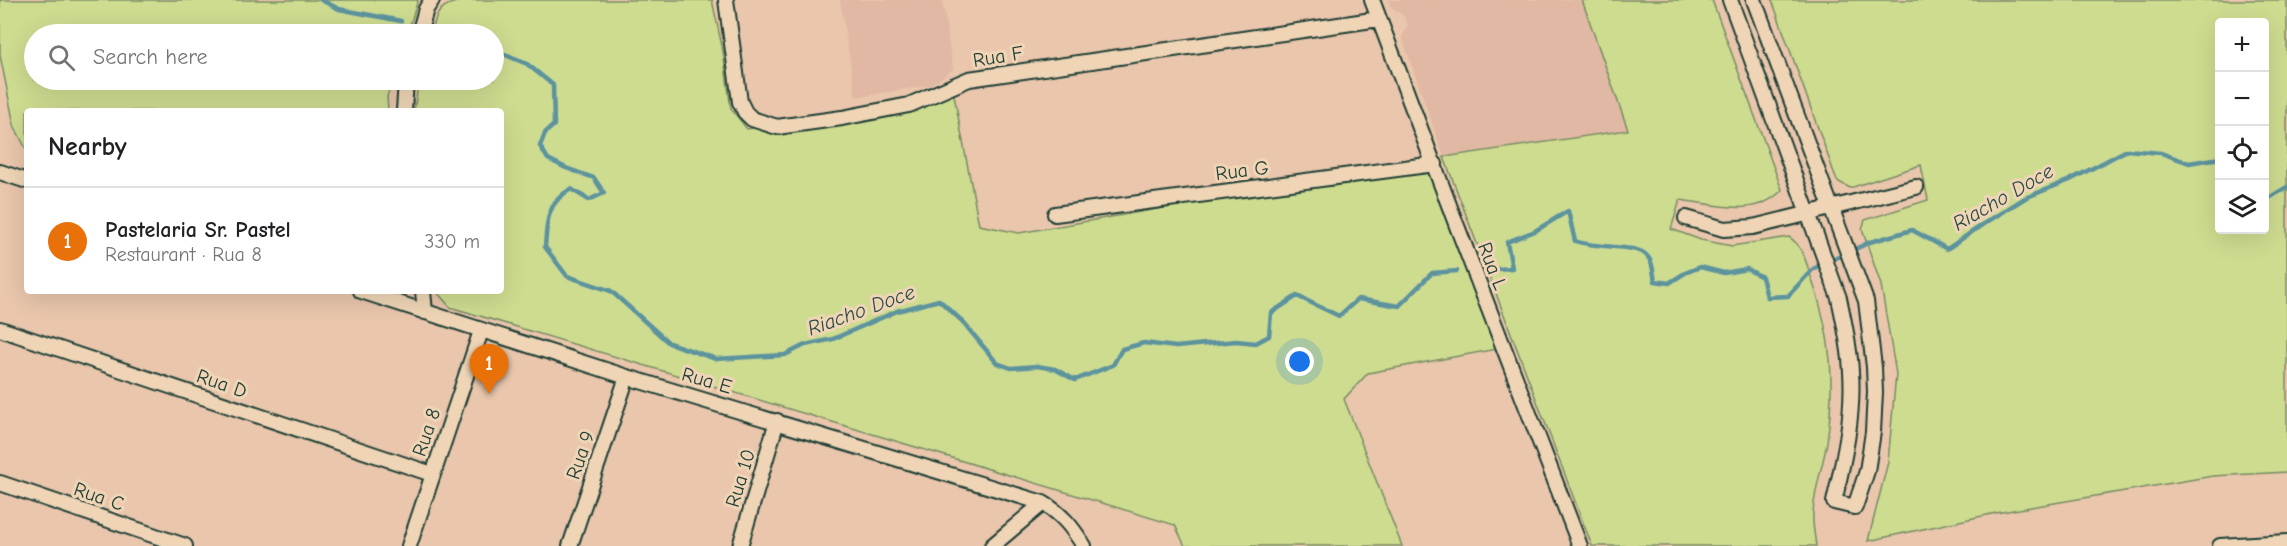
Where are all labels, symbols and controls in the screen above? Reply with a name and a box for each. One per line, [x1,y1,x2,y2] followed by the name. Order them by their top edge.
[2215,18,2269,234] map controls
[2215,18,2269,72] button: +
[24,24,504,90] search box
[45,41,78,74] icon: search
[971,41,1025,72] street label: Rua F
[93,44,208,70] text: Search here
[2215,72,2269,126] button: −
[2215,126,2269,180] button: locate
[48,132,127,162] text: Nearby
[1214,156,1270,185] street label: Rua G
[1948,158,2058,236] water label: Riacho Doce
[2215,180,2269,234] button: layers
[105,217,291,243] text: Pastelaria Sr. Pastel
[64,230,71,253] text: 1
[424,230,480,253] text: 330 m
[1473,239,1512,293] street label: Rua L
[105,243,262,266] text: Restaurant · Rua 8
[804,279,918,341] water label: Riacho Doce
[470,344,508,394] pin: 1
[1285,347,1314,376] your location
[679,362,735,399] street label: Rua E
[194,364,250,403] street label: Rua D
[408,405,445,459] street label: Rua 8
[561,428,599,482] street label: Rua 9
[721,446,760,510] street label: Rua 10
[71,477,127,516] street label: Rua C

